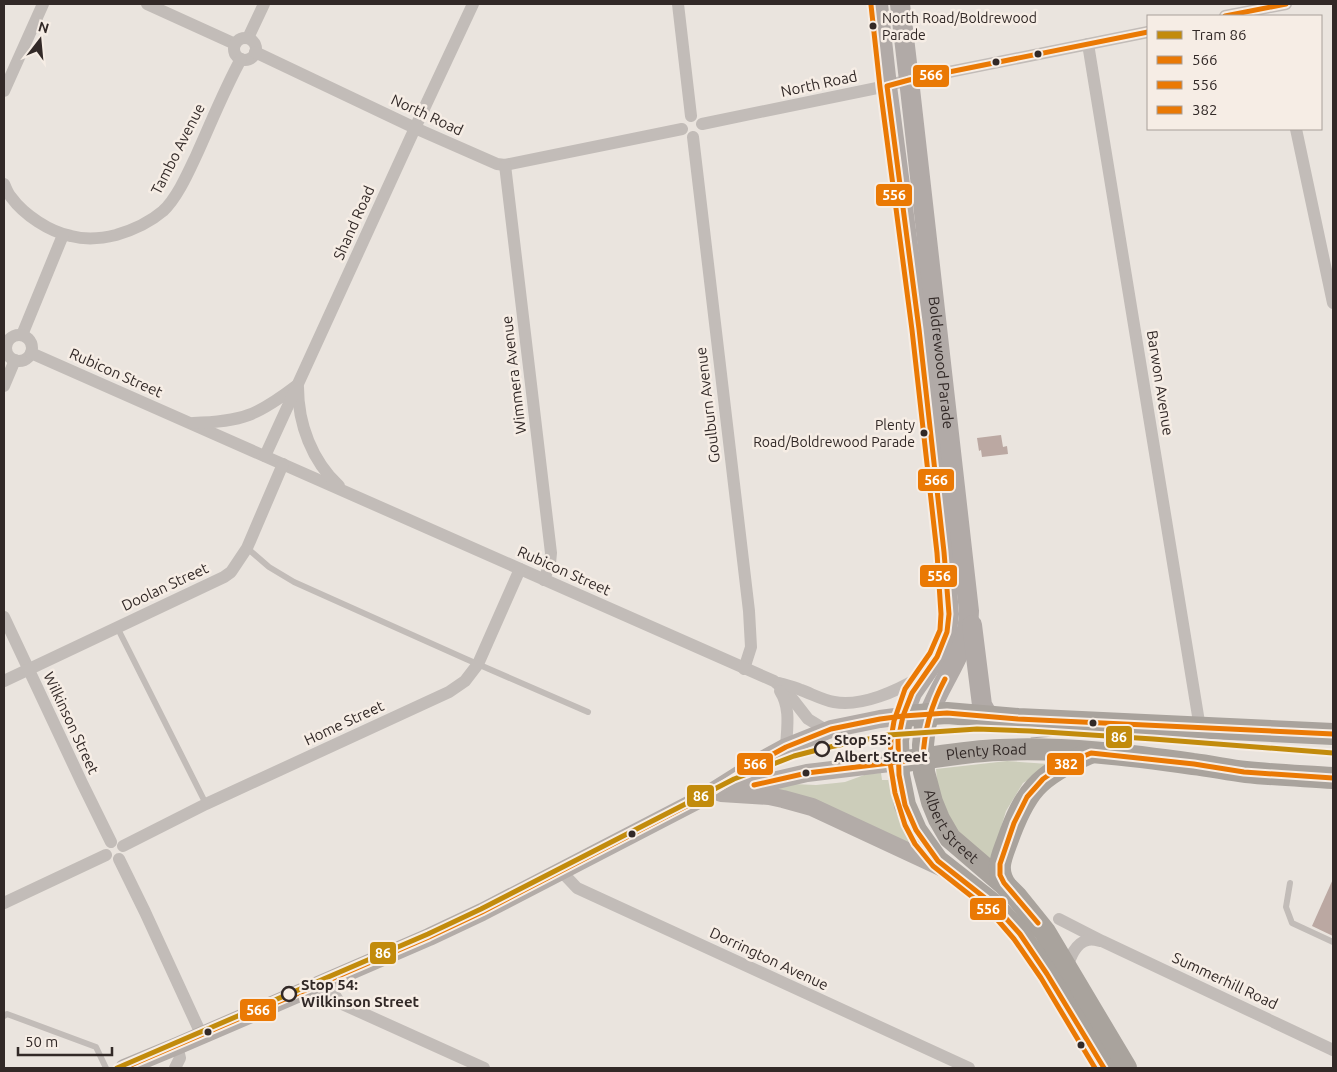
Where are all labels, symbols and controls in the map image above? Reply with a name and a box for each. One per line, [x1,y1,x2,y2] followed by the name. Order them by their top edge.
[882,10,1037,43] place label: North Road/Boldrewood Parade
[15,15,65,65] north arrow
[1147,15,1322,130] legend
[36,18,51,37] text: N
[868,21,878,31] marker: North Road/Boldrewood Parade
[1192,26,1247,43] text: Tram 86
[1033,49,1043,59] unlabelled marker
[1192,51,1217,68] text: 566
[991,57,1001,67] unlabelled marker
[912,64,950,88] line badge: 566
[779,67,859,100] street label: North Road
[919,67,943,83] text: 566
[1192,76,1217,93] text: 556
[388,90,466,139] street label: North Road
[147,100,208,197] street label: Tambo Avenue
[1192,101,1217,118] text: 382
[330,183,377,263] street label: Shand Road
[875,183,913,207] line badge: 556
[882,187,906,203] text: 556
[926,295,957,430] street label: Boldrewood Parade
[498,315,529,435] street label: Wimmera Avenue
[1144,329,1177,437] street label: Barwon Avenue
[67,344,165,401] street label: Rubicon Street
[692,346,723,464] street label: Goulburn Avenue
[753,417,915,450] place label: Plenty Road/Boldrewood Parade
[919,428,929,438] marker: Plenty Road/Boldrewood Parade
[917,468,955,492] line badge: 566
[924,472,948,488] text: 566
[515,542,613,599] street label: Rubicon Street
[119,559,211,614] street label: Doolan Street
[919,564,958,588] line badge: 556
[927,568,951,584] text: 556
[40,669,103,777] street label: Wilkinson Street
[301,697,386,748] street label: Home Street
[1088,718,1098,728] unlabelled marker
[1105,725,1133,749] line badge: 86
[1111,729,1127,745] text: 86
[834,731,928,765] place label: Stop 55: Albert Street
[945,740,1027,763] street label: Plenty Road
[814,741,830,757] marker: Stop 55: Albert Street
[736,752,774,776] line badge: 566
[1046,752,1085,776] line badge: 382
[743,756,767,772] text: 566
[1054,756,1078,772] text: 382
[801,768,811,778] unlabelled marker
[686,784,715,808] line badge: 86
[921,787,982,867] street label: Albert Street
[693,788,709,804] text: 86
[627,829,637,839] unlabelled marker
[969,897,1007,921] line badge: 556
[976,901,1000,917] text: 556
[707,924,831,993] street label: Dorrington Avenue
[369,941,397,965] line badge: 86
[375,945,391,961] text: 86
[1170,949,1281,1012] street label: Summerhill Road
[301,976,420,1010] place label: Stop 54: Wilkinson Street
[281,986,297,1002] marker: Stop 54: Wilkinson Street
[239,998,277,1022] line badge: 566
[246,1002,270,1018] text: 566
[18,1024,111,1056] scale bar
[203,1027,213,1037] unlabelled marker
[25,1033,58,1050] text: 50 m
[1076,1040,1086,1050] unlabelled marker

